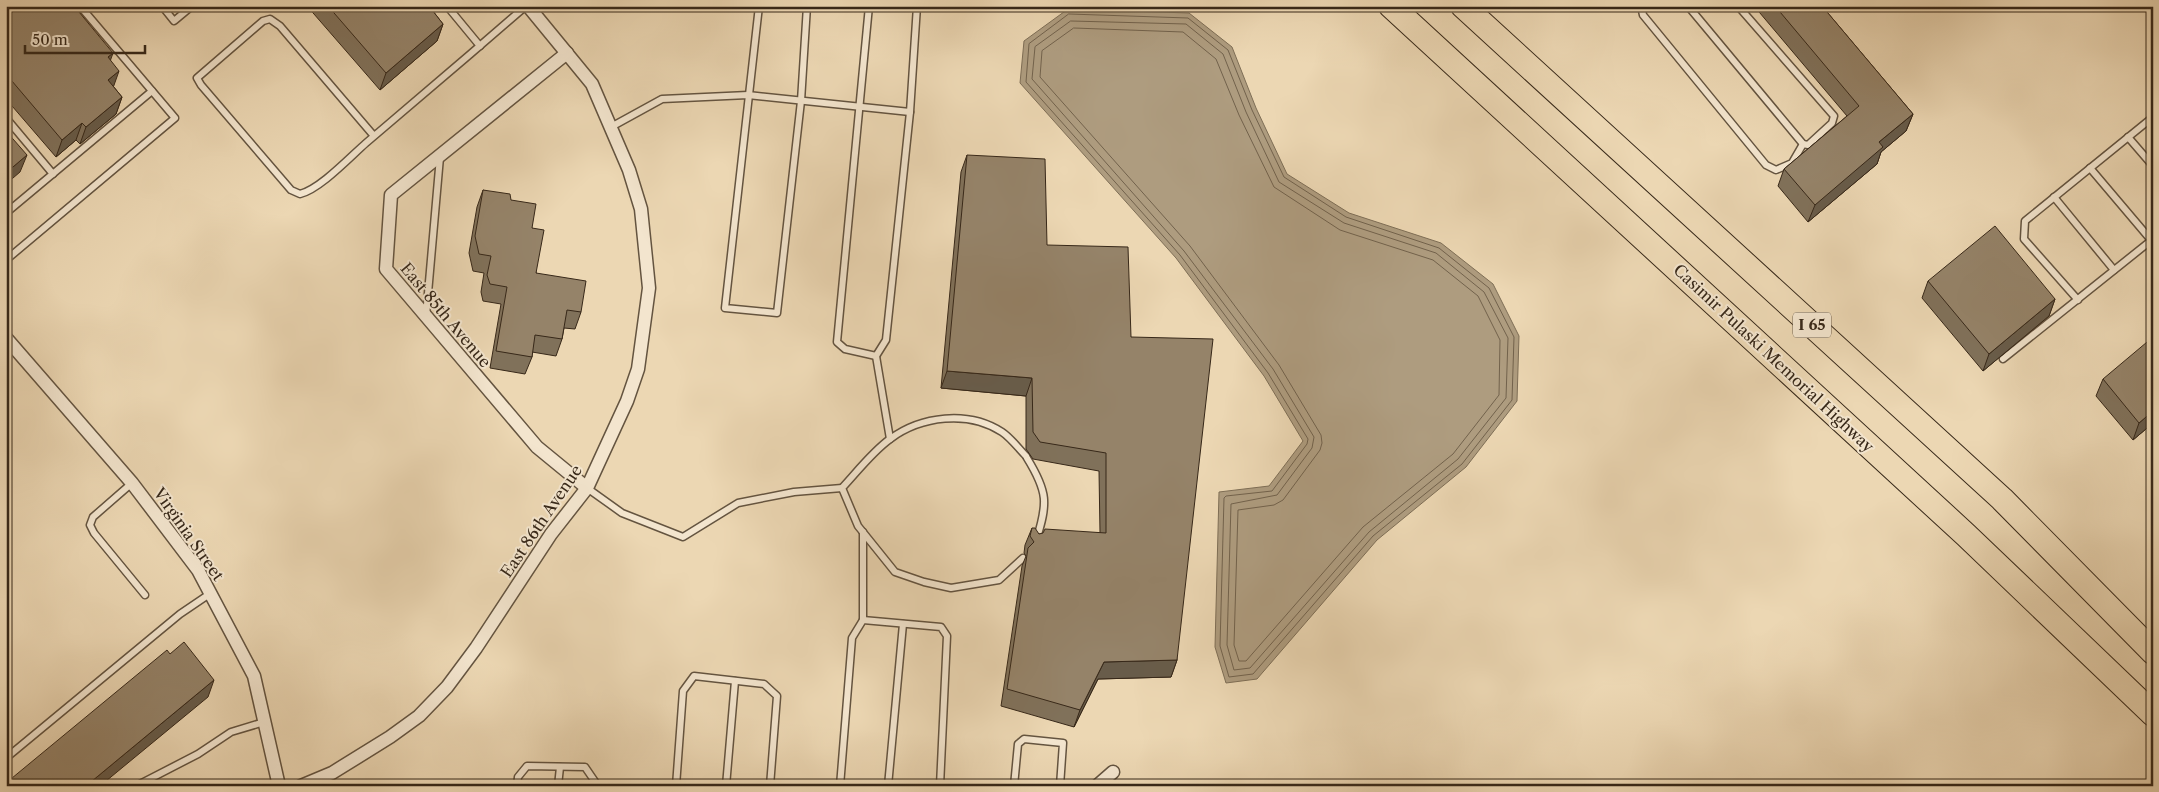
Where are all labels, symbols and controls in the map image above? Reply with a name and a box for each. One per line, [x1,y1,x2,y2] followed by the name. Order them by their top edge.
[25,22,145,54] scale bar
[32,30,68,49] text: 50 m
[396,259,496,371] street label: East 85th Avenue
[1670,260,1879,457] street label: Casimir Pulaski Memorial Highway
[1793,312,1831,338] road number: I 65
[496,461,586,581] street label: East 86th Avenue
[149,483,229,585] street label: Virginia Street

